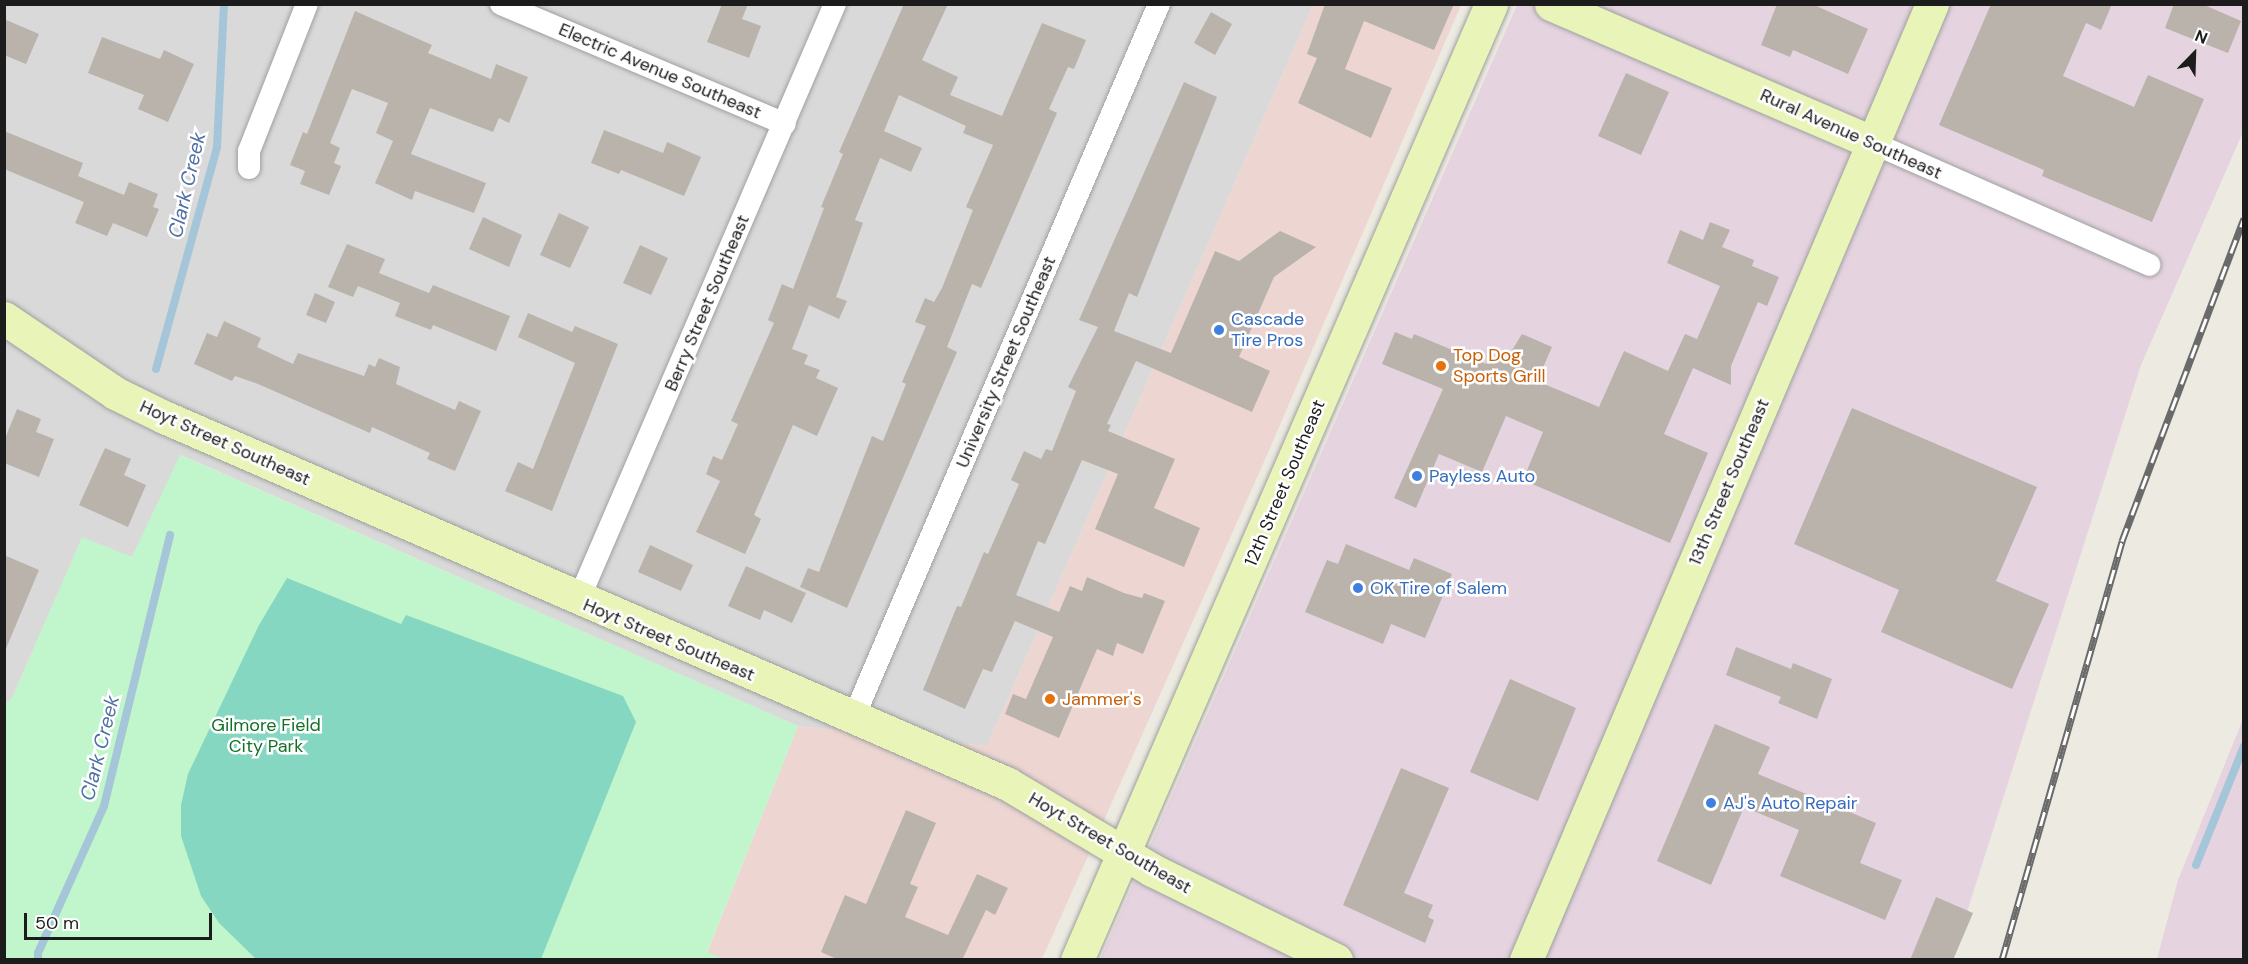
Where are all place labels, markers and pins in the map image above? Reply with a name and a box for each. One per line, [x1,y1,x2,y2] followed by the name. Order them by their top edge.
[1231,309,1304,352] place label: Cascade Tire Pros
[1212,323,1226,337] marker: Cascade Tire Pros
[1453,345,1546,388] place label: Top Dog Sports Grill
[1434,359,1448,373] marker: Top Dog Sports Grill
[1429,465,1535,487] place label: Payless Auto
[1410,469,1424,483] marker: Payless Auto
[1370,577,1507,599] place label: OK Tire of Salem
[1351,581,1365,595] marker: OK Tire of Salem
[1062,688,1142,710] place label: Jammer's
[1043,692,1057,706] marker: Jammer's
[1723,792,1857,814] place label: AJ's Auto Repair
[1704,796,1718,810] marker: AJ's Auto Repair

